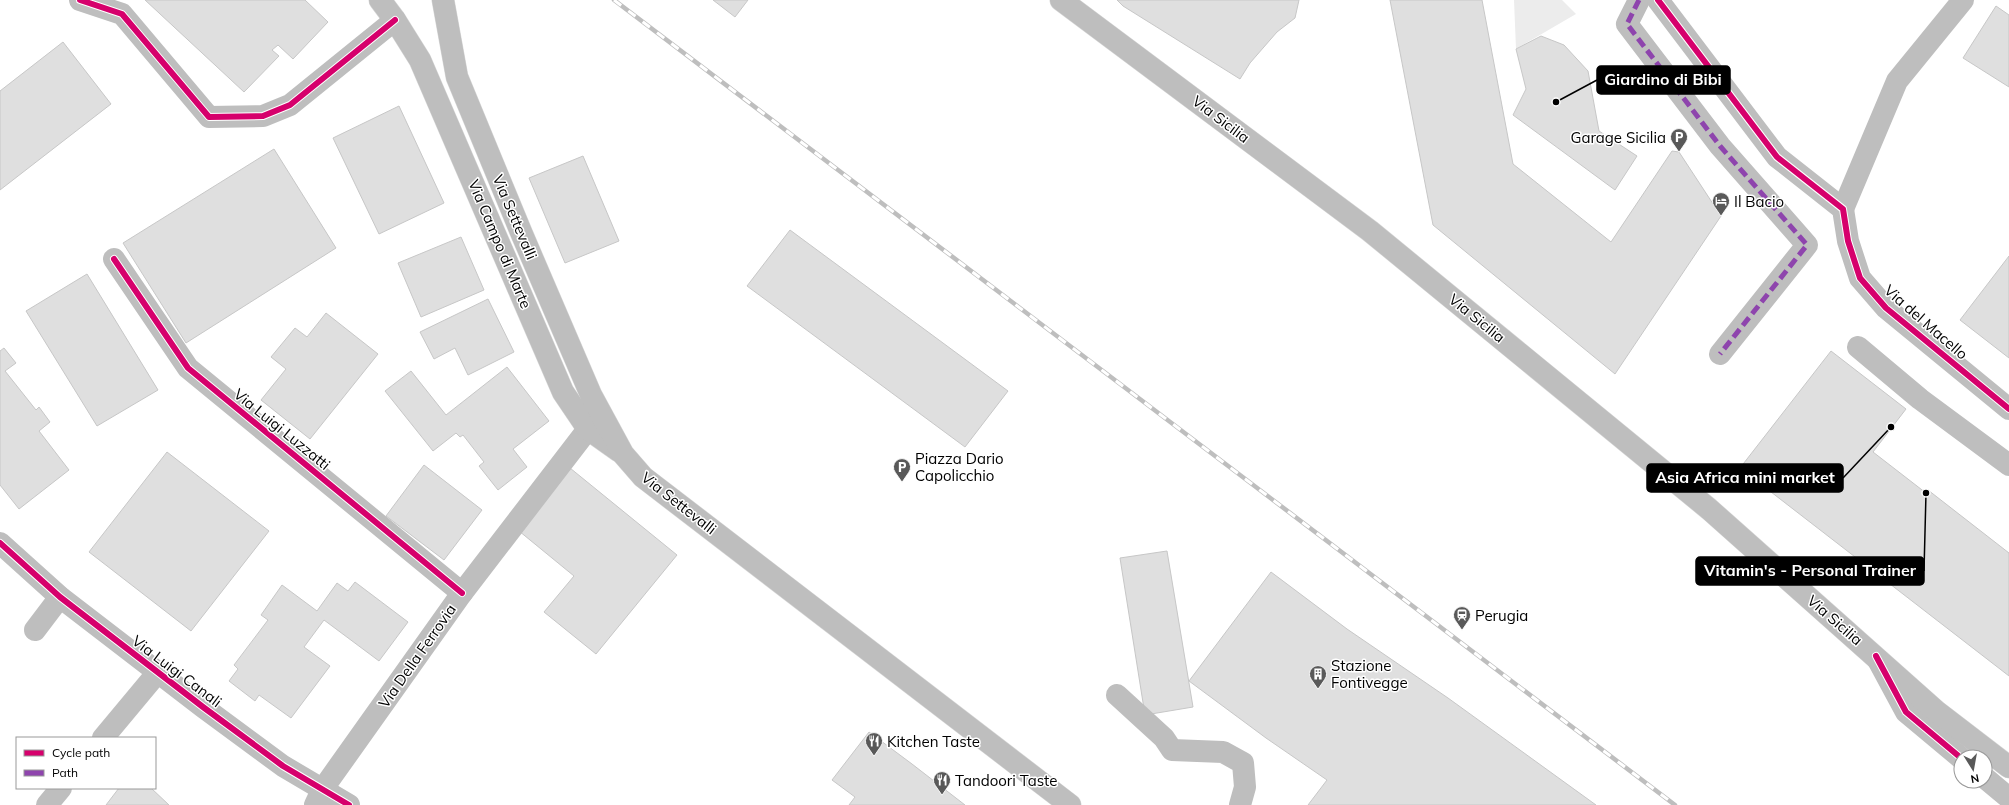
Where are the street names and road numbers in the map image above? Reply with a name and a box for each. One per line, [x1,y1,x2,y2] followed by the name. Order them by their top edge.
[1189,91,1253,147] street label: Via Sicilia
[489,172,541,262] street label: Via Settevalli
[464,177,536,311] street label: Via Campo di Marte
[1880,281,1972,363] street label: Via del Macello
[1445,290,1509,346] street label: Via Sicilia
[230,384,334,474] street label: Via Luigi Luzzatti
[638,468,720,538] street label: Via Settevalli
[1803,591,1867,649] street label: Via Sicilia
[374,600,460,712] street label: Via Della Ferrovia
[128,631,226,711] street label: Via Luigi Canali

